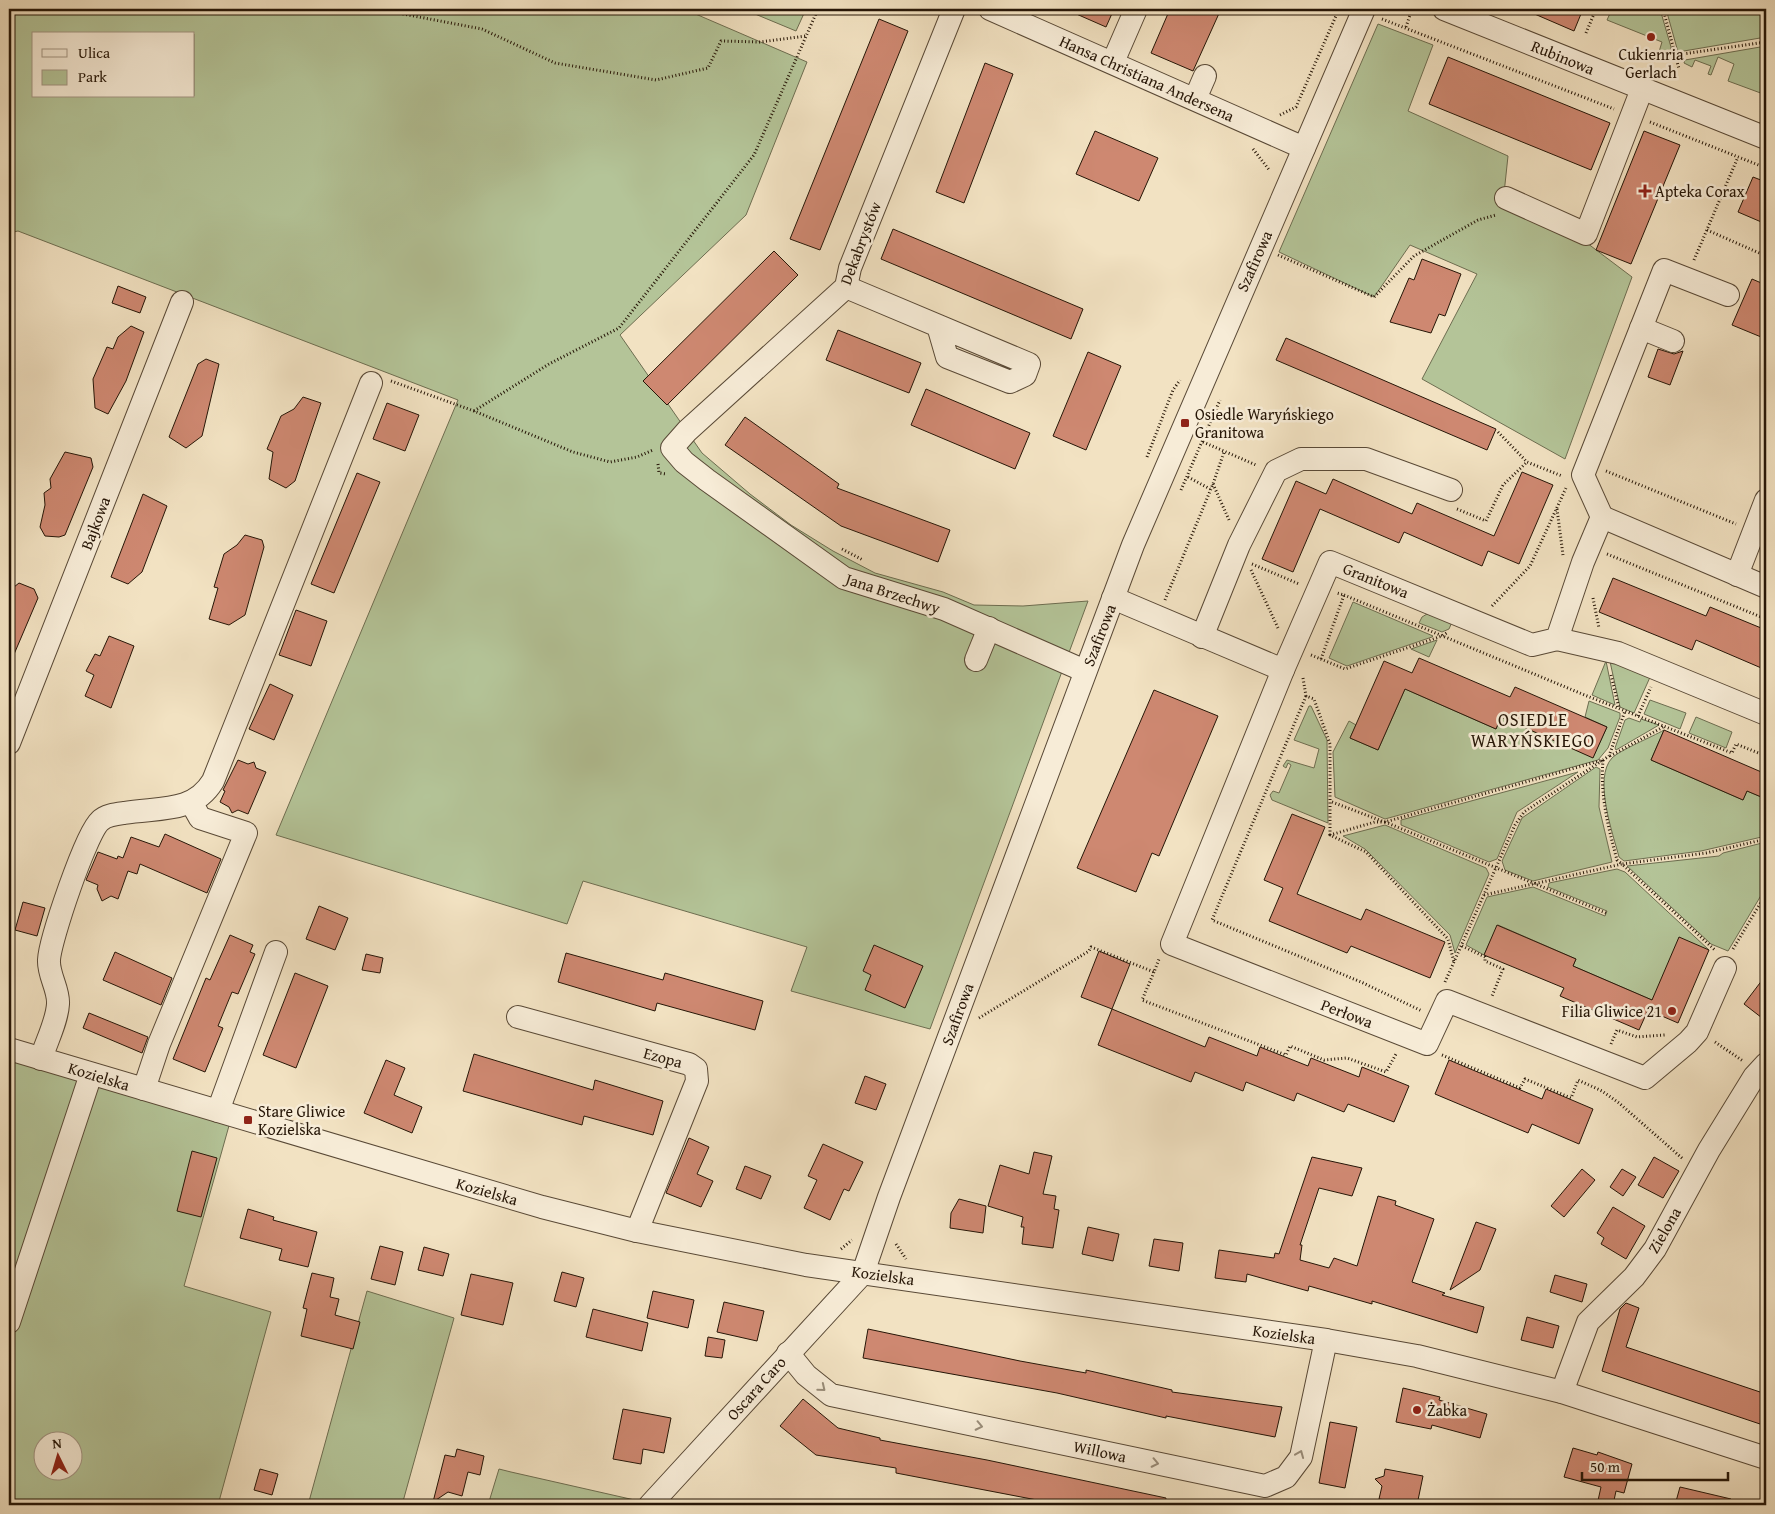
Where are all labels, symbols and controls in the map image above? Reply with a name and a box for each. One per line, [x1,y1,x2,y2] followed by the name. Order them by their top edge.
[1056,29,1239,128] street label: Hansa Christiana Andersena
[1645,31,1657,43] marker: Cukienria Gerlach
[32,32,195,98] legend
[1528,33,1599,81] street label: Rubinowa
[78,42,110,63] text: Ulica
[1618,42,1684,84] place label: Cukienria Gerlach
[78,66,107,87] text: Park
[1655,179,1746,203] place label: Apteka Corax
[1639,185,1651,197] marker: Apteka Corax
[833,197,887,288] street label: Dekabrystów
[1230,226,1278,296] street label: Szafirowa
[1195,402,1334,444] place label: Osiedle Waryńskiego Granitowa
[1179,417,1191,429] marker: Osiedle Waryńskiego Granitowa
[74,492,116,553] street label: Bajkowa
[1339,556,1413,604] street label: Granitowa
[841,566,943,620] street label: Jana Brzechwy
[1076,600,1122,670] street label: Szafirowa
[1471,706,1595,754] district label: OSIEDLE WARYŃSKIEGO
[935,979,980,1049] street label: Szafirowa
[1317,992,1377,1034] street label: Perłowa
[1562,999,1662,1023] place label: Filia Gliwice 21
[1666,1005,1678,1017] marker: Filia Gliwice 21
[641,1040,686,1074] street label: Ezopa
[65,1055,133,1097] street label: Kozielska
[258,1099,345,1141] place label: Stare Gliwice Kozielska
[242,1114,254,1126] marker: Stare Gliwice Kozielska
[453,1171,521,1211] street label: Kozielska
[1641,1202,1687,1258] street label: Zielona
[850,1259,916,1291] street label: Kozielska
[1251,1318,1317,1350] street label: Kozielska
[721,1351,791,1425] street label: Oscara Caro
[816,1382,825,1390] one-way arrow
[1427,1398,1467,1422] place label: Żabka
[1411,1404,1423,1416] marker: Żabka
[974,1420,983,1431] one-way arrow
[32,1432,82,1482] north arrow
[51,1433,63,1453] text: N
[1071,1434,1129,1468] street label: Willowa
[1582,1449,1729,1481] scale bar
[1294,1450,1304,1459] one-way arrow
[1590,1456,1621,1477] text: 50 m
[1150,1457,1159,1467] one-way arrow

